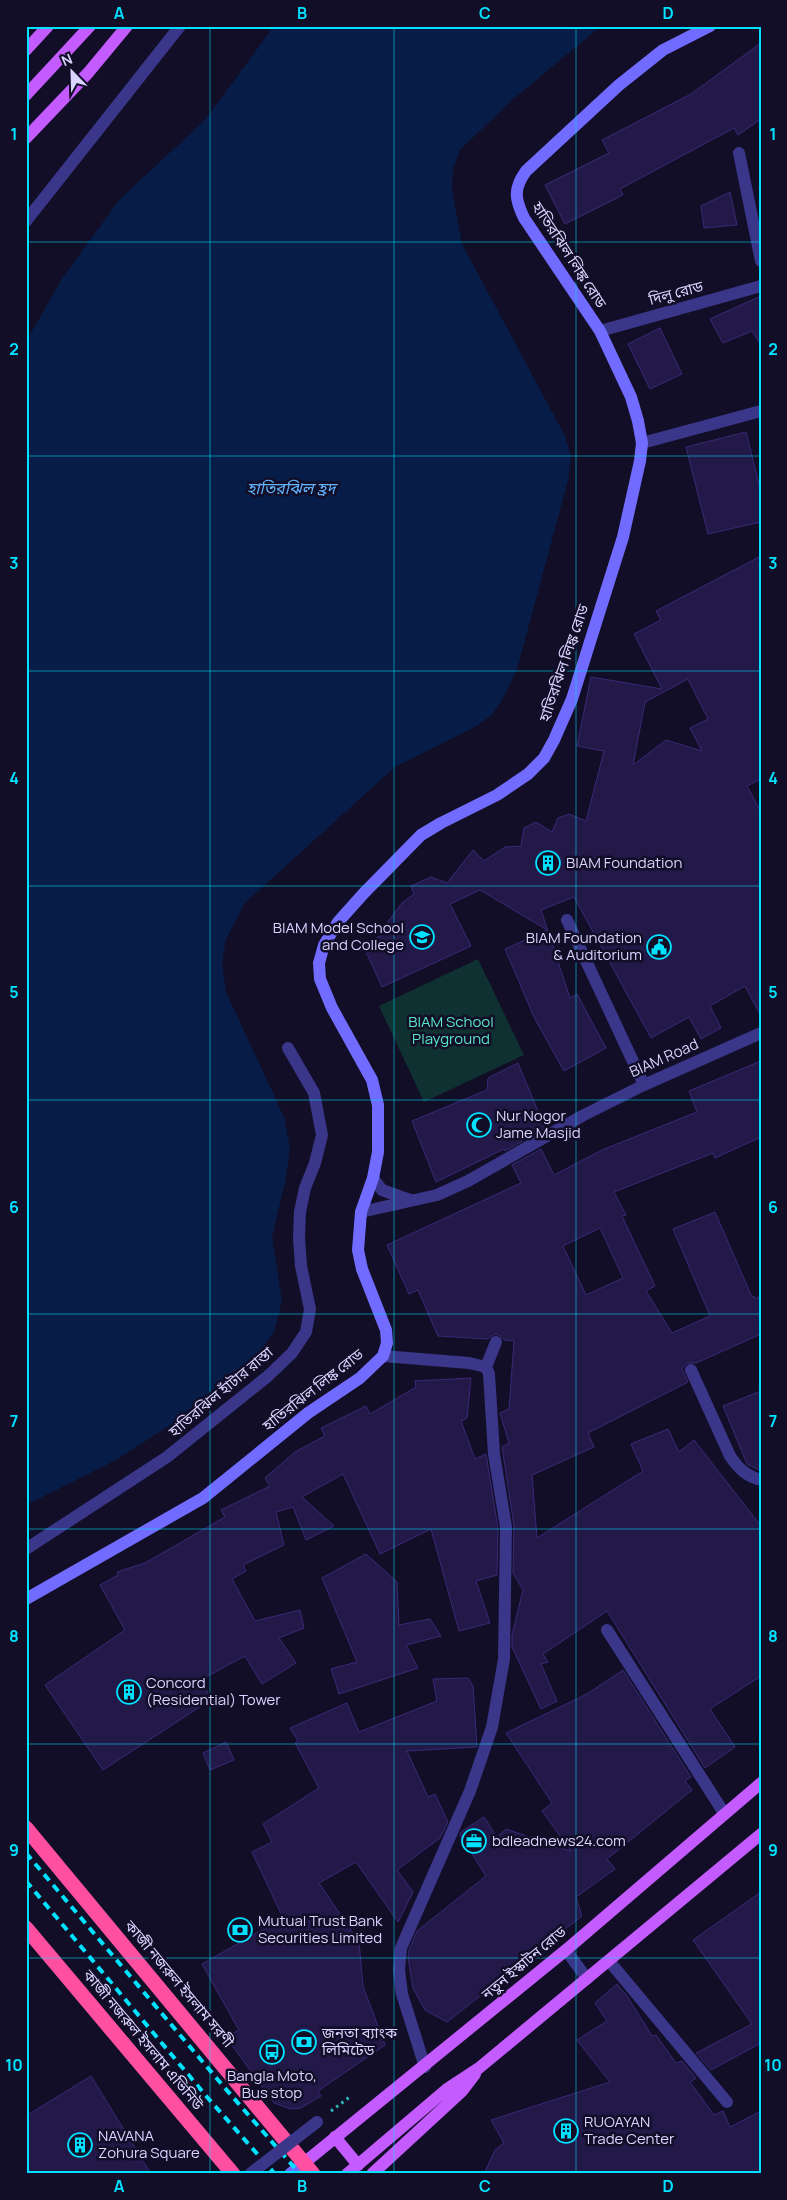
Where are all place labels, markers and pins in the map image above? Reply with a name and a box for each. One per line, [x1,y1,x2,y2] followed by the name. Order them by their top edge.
[535,850,561,876] building icon: BIAM Foundation
[566,852,682,873] place label: BIAM Foundation
[273,917,404,955] place label: BIAM Model School and College
[409,924,435,950] school or university icon: BIAM Model School and College
[526,927,642,965] place label: BIAM Foundation & Auditorium
[646,934,672,960] public building icon: BIAM Foundation & Auditorium
[496,1105,581,1143] place label: Nur Nogor Jame Masjid
[466,1112,492,1138] mosque icon: Nur Nogor Jame Masjid
[146,1672,281,1710] place label: Concord (Residential) Tower
[116,1679,142,1705] building icon: Concord (Residential) Tower
[461,1828,487,1854] office icon: bdleadnews24.com
[492,1830,626,1851] place label: bdleadnews24.com
[258,1910,383,1948] place label: Mutual Trust Bank Securities Limited
[227,1917,253,1943] bank icon: Mutual Trust Bank Securities Limited
[321,2022,398,2060] place label: জনতা ব্যাংক লিমিটেড
[291,2029,317,2055] bank icon: জনতা ব্যাংক লিমিটেড
[259,2039,285,2065] bus stop icon: Bangla Moto, Bus stop
[227,2065,317,2103] place label: Bangla Moto, Bus stop
[584,2111,675,2149] place label: RUOAYAN Trade Center
[553,2118,579,2144] building icon: RUOAYAN Trade Center
[98,2125,200,2163] place label: NAVANA Zohura Square
[67,2132,93,2158] building icon: NAVANA Zohura Square

